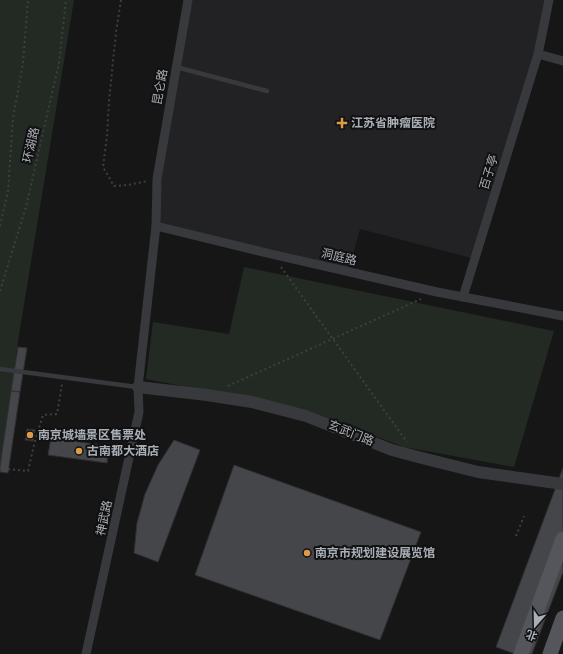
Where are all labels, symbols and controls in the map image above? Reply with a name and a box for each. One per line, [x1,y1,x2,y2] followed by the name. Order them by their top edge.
[149,68,170,106] street label: 昆仑路
[351,115,435,130] place label: 江苏省肿瘤医院
[336,117,348,129] marker: 江苏省肿瘤医院
[19,126,42,164] street label: 环湖路
[476,152,501,191] street label: 百子亭
[320,245,358,268] street label: 洞庭路
[326,417,376,448] street label: 玄武门路
[38,427,146,442] place label: 南京城墙景区售票处
[25,430,35,440] marker: 南京城墙景区售票处
[87,443,159,458] place label: 古南都大酒店
[74,446,84,456] marker: 古南都大酒店
[92,499,115,537] street label: 神武路
[315,545,435,560] place label: 南京市规划建设展览馆
[302,548,312,558] marker: 南京市规划建设展览馆
[515,606,555,646] north arrow
[524,627,539,644] text: 北

